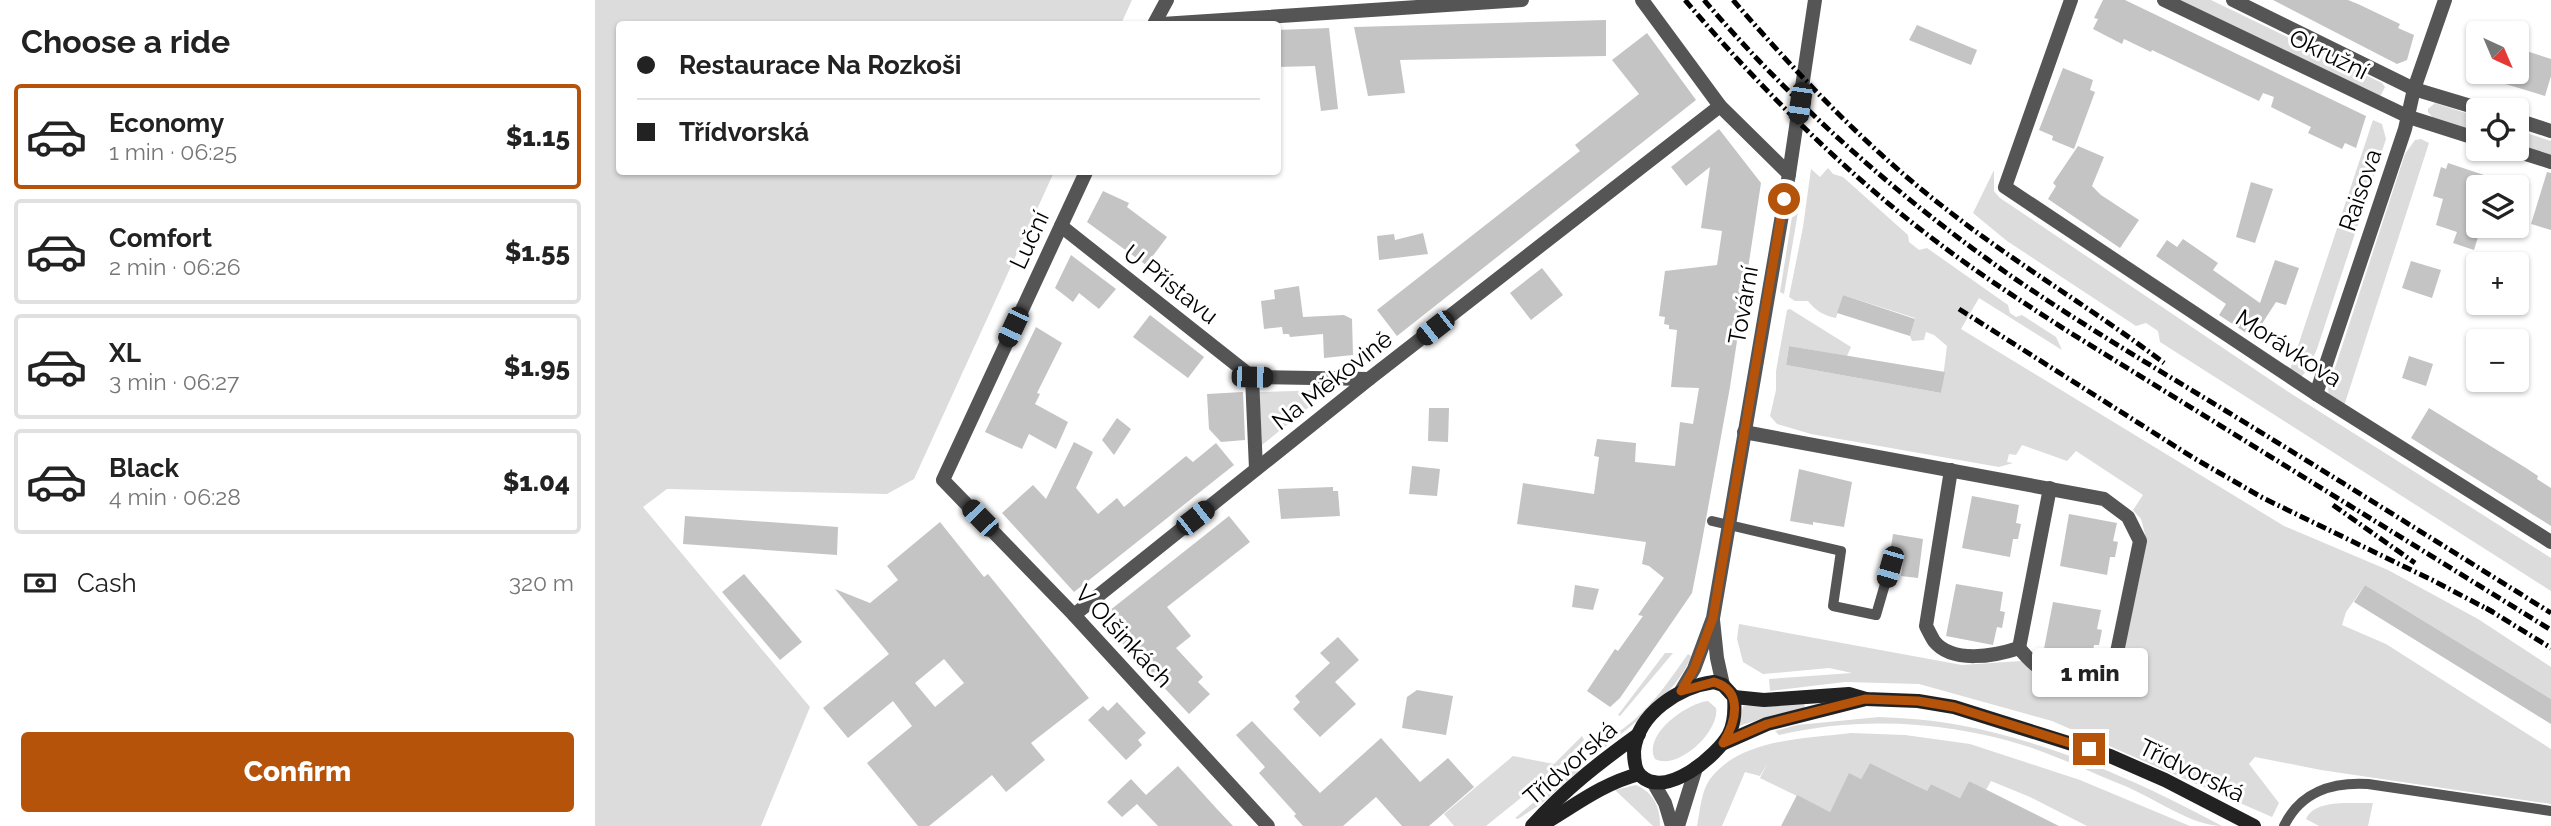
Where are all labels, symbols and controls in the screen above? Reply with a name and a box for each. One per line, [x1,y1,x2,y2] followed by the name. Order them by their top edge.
[2466,21,2529,84] north arrow
[2466,21,2529,392] map controls
[2285,22,2374,86] street label: Okružní
[21,23,230,60] text: Choose a ride
[679,50,961,80] text: Restaurace Na Rozkoši
[1787,81,1814,125] car
[2466,98,2529,161] button: locate
[25,105,88,168] icon: car
[109,108,224,138] text: Economy
[679,117,809,147] text: Třídvorská
[506,122,570,152] text: $1.15
[109,138,237,165] text: 1 min · 06:25
[2332,145,2388,235] street label: Raisova
[2466,175,2529,238] button: layers
[1768,183,1800,215] route start
[1003,206,1055,274] street label: Luční
[25,220,88,283] icon: car
[109,223,212,253] text: Comfort
[505,237,570,267] text: $1.55
[1118,238,1224,330] street label: U Přístavu
[2466,252,2529,315] button: +
[109,253,241,280] text: 2 min · 06:26
[1722,263,1764,346] street label: Tovární
[2231,303,2347,393] street label: Morávkova
[995,304,1032,350] car
[1412,307,1459,349] car
[1266,324,1398,436] street label: Na Měkovině
[2466,329,2529,392] button: −
[25,335,88,398] icon: car
[109,338,141,368] text: XL
[504,352,570,382] text: $1.95
[1231,366,1274,388] car
[109,368,239,395] text: 3 min · 06:27
[25,450,88,513] icon: car
[109,453,179,483] text: Black
[503,467,570,497] text: $1.04
[109,483,241,510] text: 4 min · 06:28
[958,496,1003,540] car
[1172,497,1219,539] car
[1875,544,1906,590] car
[21,564,59,602] icon: cash
[77,568,137,598] text: Cash
[509,569,574,596] text: 320 m
[1069,579,1179,693] street label: V Olšinkách
[2031,648,2147,696] callout: 1 min
[2060,659,2120,686] text: 1 min
[1517,715,1623,811] street label: Třídvorská
[21,732,574,812] button: Confirm
[2134,732,2250,808] street label: Třídvorská
[2073,733,2105,765] route end

